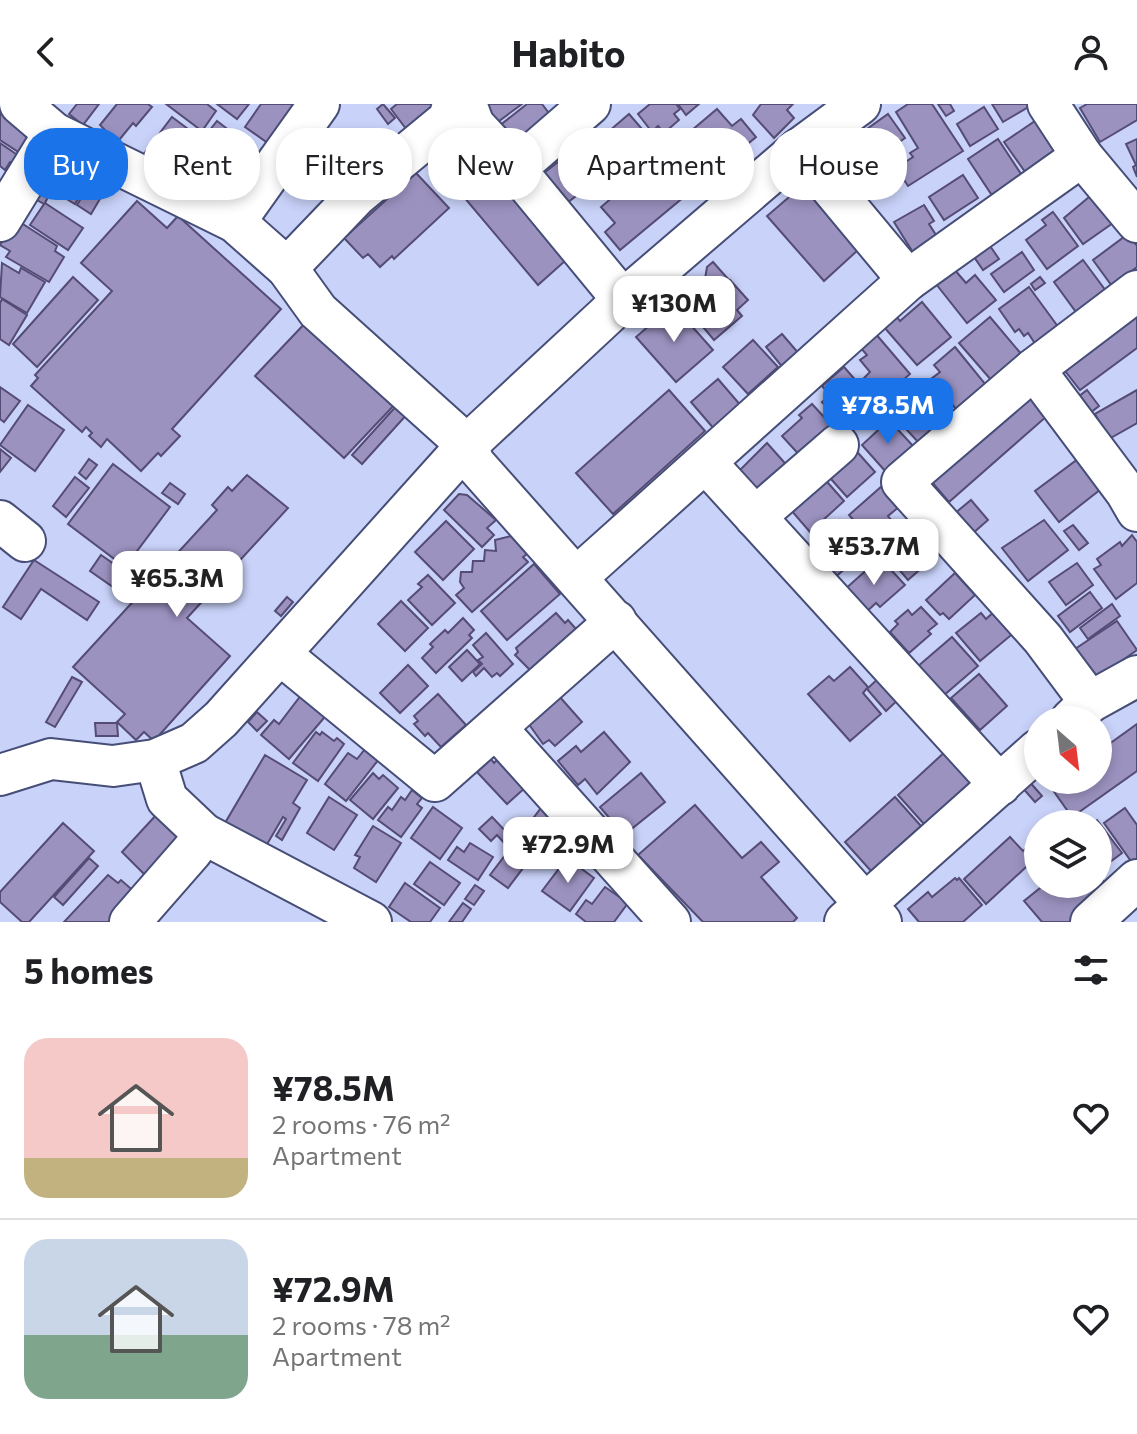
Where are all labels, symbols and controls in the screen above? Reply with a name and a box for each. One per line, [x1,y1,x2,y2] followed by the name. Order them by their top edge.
[24,30,68,74] icon: back
[512,30,625,74] text: Habito
[1069,30,1113,74] icon: person
[24,128,128,200] chip: Buy
[144,128,260,200] chip: Rent
[276,128,412,200] chip: Filters
[428,128,542,200] chip: New
[558,128,754,200] chip: Apartment
[770,128,907,200] chip: House
[618,276,730,344] pin: ¥130M
[631,286,717,317] text: ¥130M
[823,378,953,446] pin: ¥78.5M
[841,388,935,419] text: ¥78.5M
[809,519,939,587] pin: ¥53.7M
[828,529,920,560] text: ¥53.7M
[112,551,242,619] pin: ¥65.3M
[130,561,224,592] text: ¥65.3M
[1024,706,1112,794] north arrow
[1024,706,1112,898] map controls
[1024,810,1112,898] button: layers
[503,817,633,885] pin: ¥72.9M
[521,827,615,858] text: ¥72.9M
[1069,948,1113,992] icon: filters
[24,949,154,991] text: 5 homes
[272,1066,395,1108] text: ¥78.5M
[88,1070,184,1166] icon: home
[1069,1096,1113,1140] icon: heart
[272,1108,451,1139] text: 2 rooms · 76 m²
[272,1139,402,1170] text: Apartment
[272,1267,394,1309] text: ¥72.9M
[88,1271,184,1367] icon: home
[1069,1297,1113,1341] icon: heart
[272,1309,451,1340] text: 2 rooms · 78 m²
[272,1340,402,1371] text: Apartment

